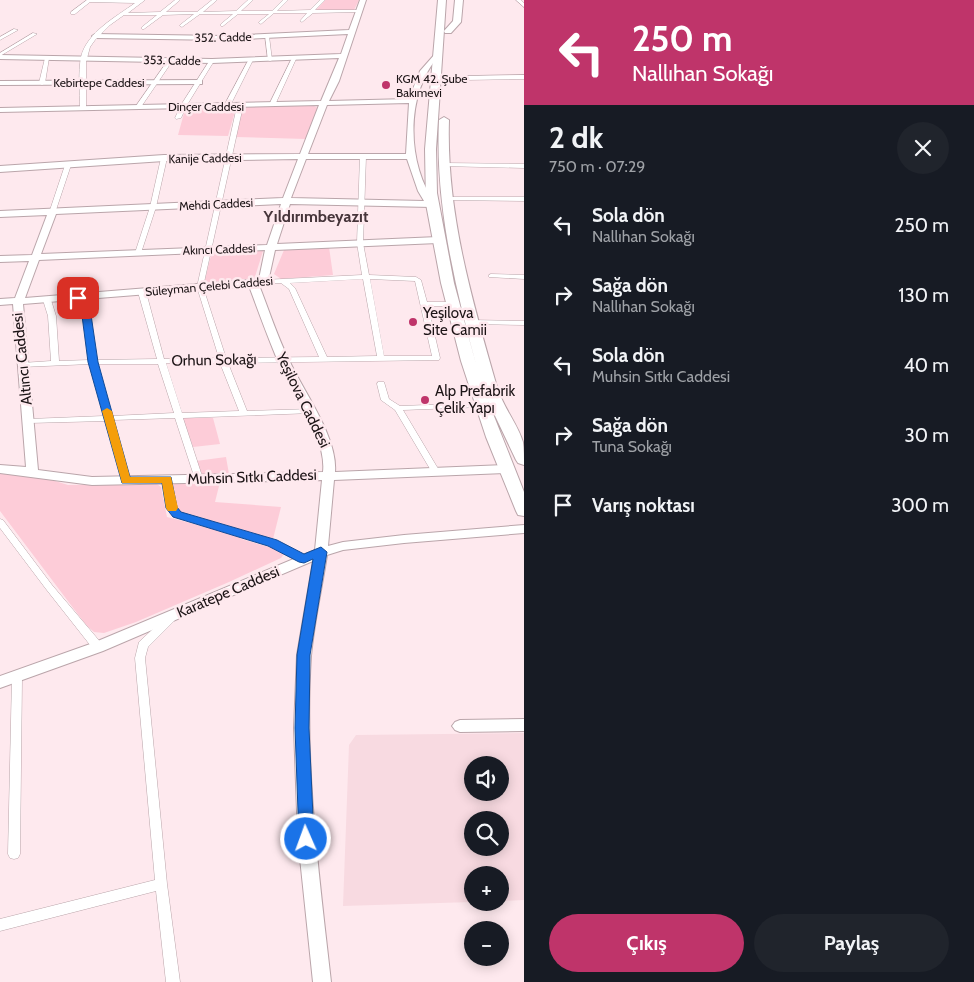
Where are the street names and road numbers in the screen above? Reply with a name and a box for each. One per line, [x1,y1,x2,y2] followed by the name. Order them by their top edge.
[194,29,252,45] street label: 352. Cadde
[143,52,201,68] street label: 353. Cadde
[53,75,145,90] street label: Kebirtepe Caddesi
[168,99,244,114] street label: Dinçer Caddesi
[168,150,242,166] street label: Kanije Caddesi
[179,195,253,213] street label: Mehdi Caddesi
[182,240,256,258] street label: Akıncı Caddesi
[145,273,273,299] street label: Süleyman Çelebi Caddesi
[8,312,36,406] street label: Altıncı Caddesi
[272,348,334,451] street label: Yeşilova Caddesi
[171,350,257,370] street label: Orhun Sokağı
[187,466,317,488] street label: Muhsin Sıtkı Caddesi
[174,562,282,622] street label: Karatepe Caddesi

